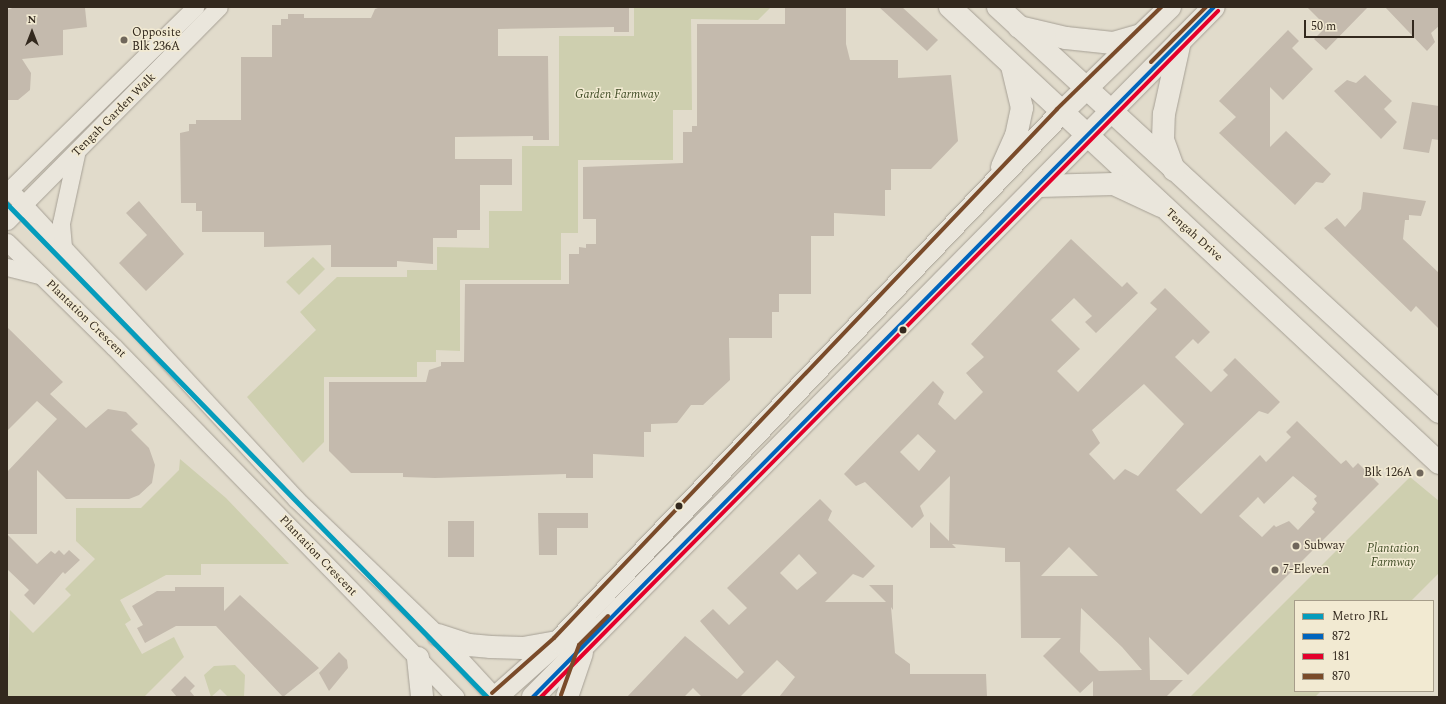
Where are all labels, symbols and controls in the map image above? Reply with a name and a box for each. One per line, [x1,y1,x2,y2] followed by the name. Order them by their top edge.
[28,11,36,28] text: N
[12,12,52,52] north arrow
[1306,12,1416,38] scale bar
[1311,17,1336,36] text: 50 m
[132,26,181,54] place label: Opposite Blk 236A
[119,35,129,45] marker: Opposite Blk 236A
[69,70,159,160] street label: Tengah Garden Walk
[575,88,659,102] park label: Garden Farmway
[1162,206,1226,264] street label: Tengah Drive
[43,277,129,361] street label: Plantation Crescent
[898,325,908,335] unlabelled marker
[1364,466,1412,480] place label: Blk 126A
[1415,468,1425,478] marker: Blk 126A
[674,501,684,511] unlabelled marker
[276,513,360,599] street label: Plantation Crescent
[1304,539,1344,553] place label: Subway
[1291,541,1301,551] marker: Subway
[1367,542,1419,570] park label: Plantation Farmway
[1283,563,1329,577] place label: 7-Eleven
[1270,565,1280,575] marker: 7-Eleven
[1294,600,1434,692] legend
[1332,607,1388,626] text: Metro JRL
[1332,627,1350,646] text: 872
[1332,647,1350,666] text: 181
[1332,667,1350,686] text: 870

